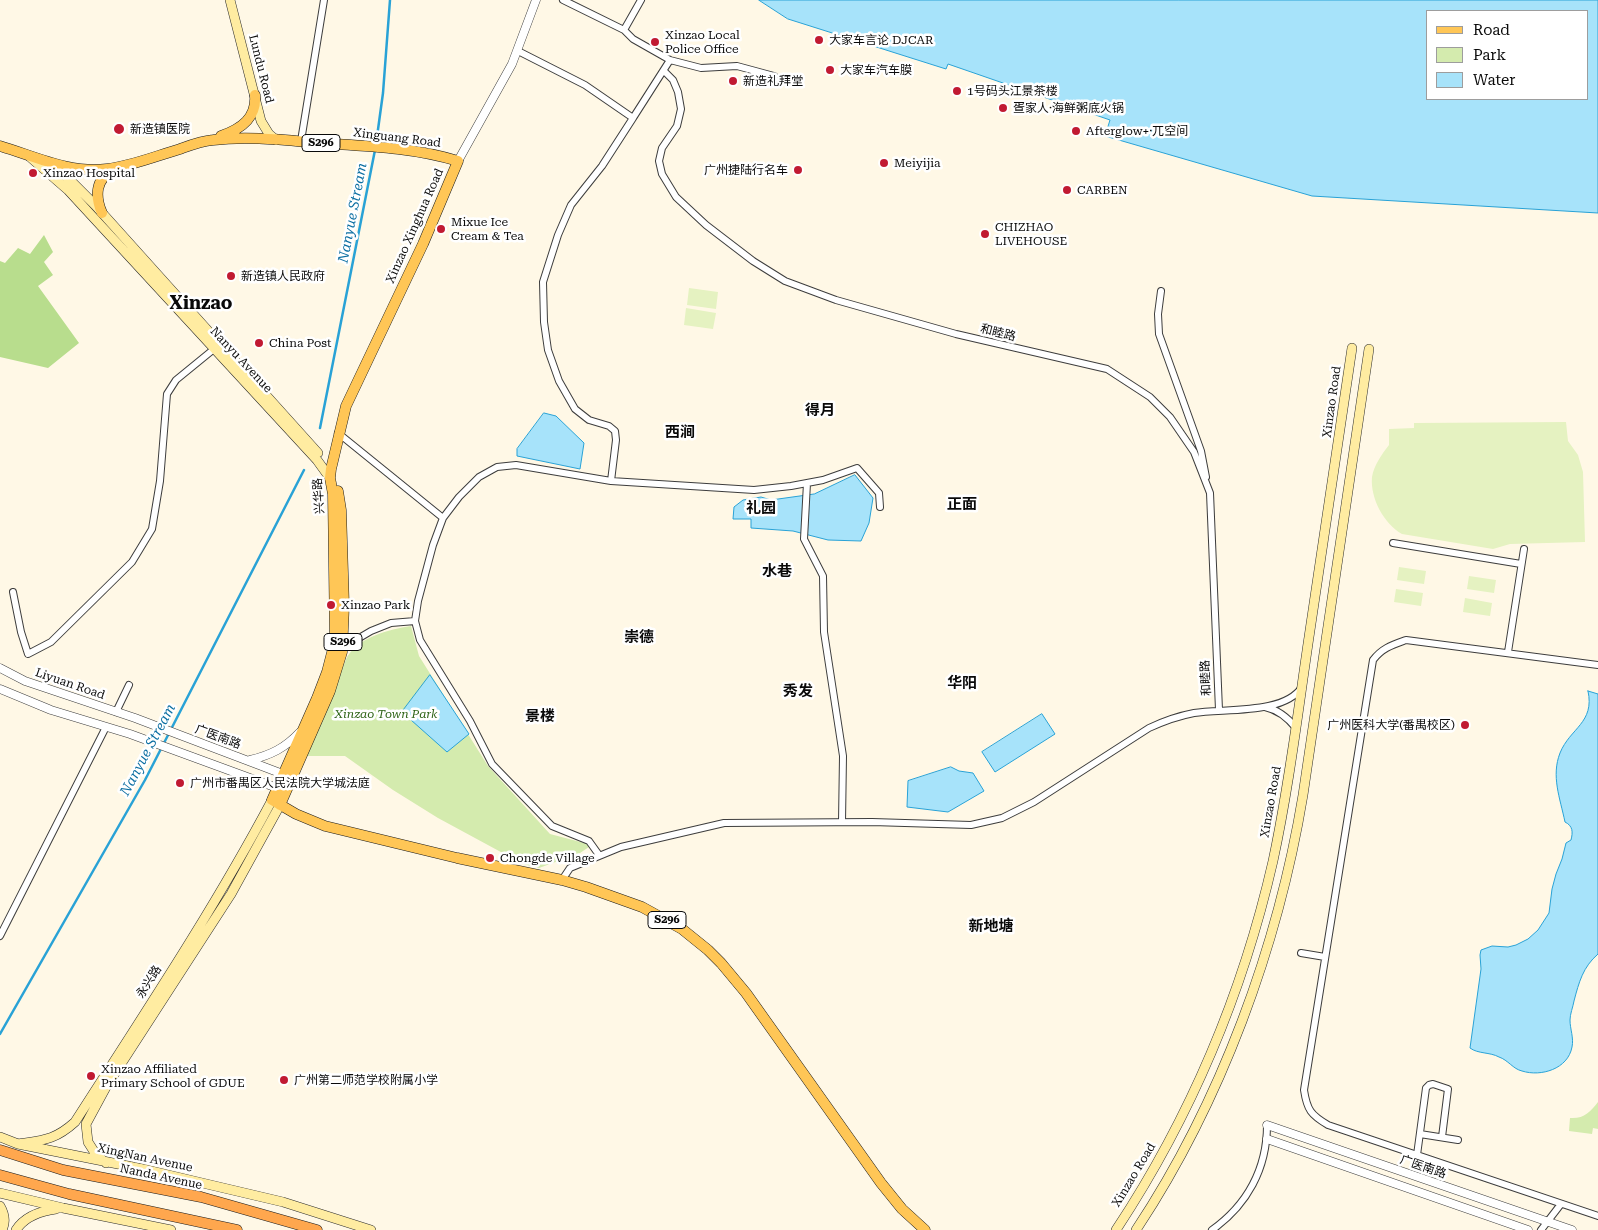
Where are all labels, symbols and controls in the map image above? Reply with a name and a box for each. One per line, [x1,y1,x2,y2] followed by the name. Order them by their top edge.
[1426,10,1588,100] legend
[1473,21,1510,39] text: Road
[665,28,740,56] place label: Xinzao Local Police Office
[246,33,276,105] street label: Lundu Road
[829,33,933,47] place label: 大家车言论 DJCAR
[813,34,825,46] marker: 大家车言论 DJCAR
[649,36,661,48] marker: Xinzao Local Police Office
[1473,46,1506,64] text: Park
[840,63,912,77] place label: 大家车汽车膜
[824,64,836,76] marker: 大家车汽车膜
[1473,71,1515,89] text: Water
[743,74,803,88] place label: 新造礼拜堂
[727,75,739,87] marker: 新造礼拜堂
[967,84,1058,98] place label: 1号码头江景茶楼
[951,85,963,97] marker: 1号码头江景茶楼
[1013,101,1124,115] place label: 疍家人·海鲜粥底火锅
[997,102,1009,114] marker: 疍家人·海鲜粥底火锅
[112,122,126,136] marker: 新造镇医院
[130,122,190,136] place label: 新造镇医院
[1086,124,1188,138] place label: Afterglow+·兀空间
[352,125,442,151] street label: Xinguang Road
[1070,125,1082,137] marker: Afterglow+·兀空间
[302,134,340,152] road number: S296
[894,156,941,170] place label: Meiyijia
[878,157,890,169] marker: Meiyijia
[335,162,371,264] water label: Nanyue Stream
[704,163,788,177] place label: 广州捷陆行名车
[792,164,804,176] marker: 广州捷陆行名车
[43,166,135,180] place label: Xinzao Hospital
[383,166,447,286] street label: Xinzao Xinghua Road
[27,167,39,179] marker: Xinzao Hospital
[1077,183,1128,197] place label: CARBEN
[1061,184,1073,196] marker: CARBEN
[451,215,524,243] place label: Mixue Ice Cream & Tea
[995,220,1067,248] place label: CHIZHAO LIVEHOUSE
[435,223,447,235] marker: Mixue Ice Cream & Tea
[979,228,991,240] marker: CHIZHAO LIVEHOUSE
[241,269,325,283] place label: 新造镇人民政府
[225,270,237,282] marker: 新造镇人民政府
[170,293,232,315] district label: Xinzao
[979,322,1017,344] street label: 和睦路
[207,324,275,396] street label: Nanyu Avenue
[269,336,331,350] place label: China Post
[253,337,265,349] marker: China Post
[1320,365,1344,439] street label: Xinzao Road
[805,402,835,420] district label: 得月
[665,424,695,442] district label: 西涧
[311,478,327,514] street label: 兴华路
[947,496,977,514] district label: 正面
[746,500,776,518] district label: 礼园
[762,563,792,581] district label: 水巷
[341,598,410,612] place label: Xinzao Park
[325,599,337,611] marker: Xinzao Park
[624,629,654,647] district label: 崇德
[324,634,362,650] road number: S296
[1198,660,1214,696] street label: 和睦路
[33,665,107,703] street label: Liyuan Road
[947,675,977,693] district label: 华阳
[783,683,813,701] district label: 秀发
[117,701,179,799] water label: Nanyue Stream
[334,707,438,721] park label: Xinzao Town Park
[525,708,555,726] district label: 景楼
[1327,718,1455,732] place label: 广州医科大学(番禺校区)
[1459,719,1471,731] marker: 广州医科大学(番禺校区)
[193,722,243,752] street label: 广医南路
[1258,765,1284,839] street label: Xinzao Road
[190,776,370,790] place label: 广州市番禺区人民法院大学城法庭
[174,777,186,789] marker: 广州市番禺区人民法院大学城法庭
[500,851,595,865] place label: Chongde Village
[484,852,496,864] marker: Chongde Village
[648,912,686,928] road number: S296
[969,918,1013,936] district label: 新地塘
[133,963,165,1001] street label: 永兴路
[101,1062,245,1090] place label: Xinzao Affiliated Primary School of GDUE
[85,1070,97,1082] marker: Xinzao Affiliated Primary School of GDUE
[294,1073,438,1087] place label: 广州第二师范学校附属小学
[278,1074,290,1086] marker: 广州第二师范学校附属小学
[1109,1140,1159,1210] street label: Xinzao Road
[96,1141,194,1175] street label: XingNan Avenue
[1398,1152,1448,1182] street label: 广医南路
[118,1161,204,1193] street label: Nanda Avenue

